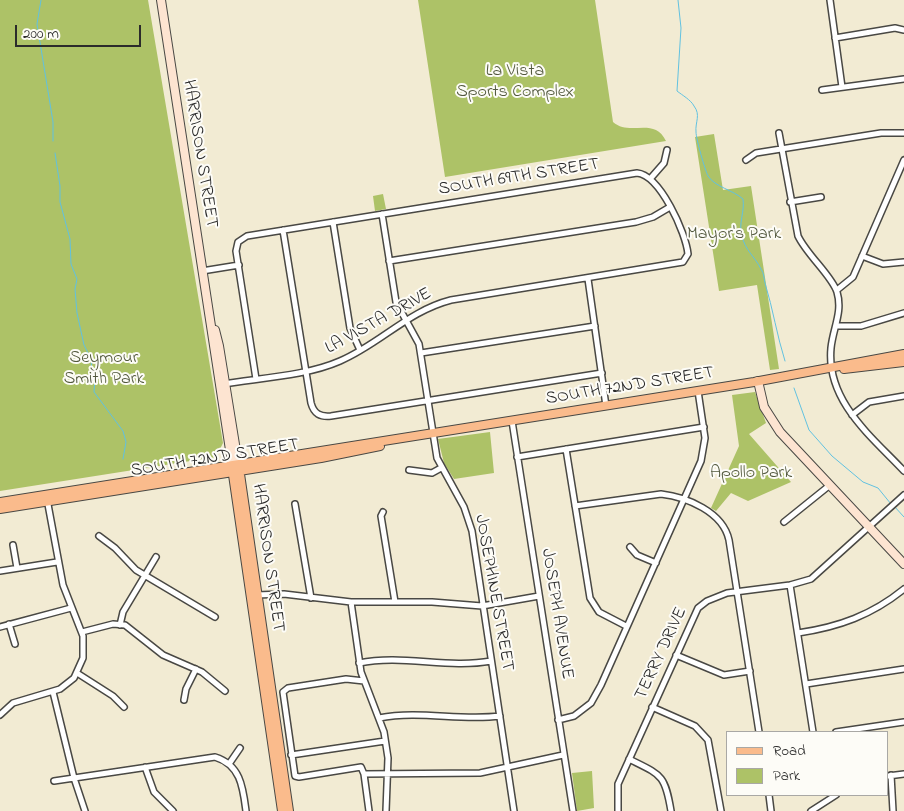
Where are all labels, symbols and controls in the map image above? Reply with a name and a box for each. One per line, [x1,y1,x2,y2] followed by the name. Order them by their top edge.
[18,15,144,47] scale bar
[23,23,59,45] text: 200 m
[456,61,574,104] park label: La Vista Sports Complex
[177,78,221,230] street label: HARRISON STREET
[437,155,601,201] street label: SOUTH 69TH STREET
[687,224,781,246] park label: Mayor's Park
[322,284,436,360] street label: LA VISTA DRIVE
[64,348,144,390] park label: Seymour Smith Park
[544,363,716,411] street label: SOUTH 72ND STREET
[129,435,301,483] street label: SOUTH 72ND STREET
[710,463,792,485] park label: Apollo Park
[246,482,288,634] street label: HARRISON STREET
[469,513,517,673] street label: JOSEPHINE STREET
[535,547,577,681] street label: JOSEPH AVENUE
[631,604,693,704] street label: TERRY DRIVE
[726,731,889,796] legend
[773,740,806,762] text: Road
[773,765,800,787] text: Park

